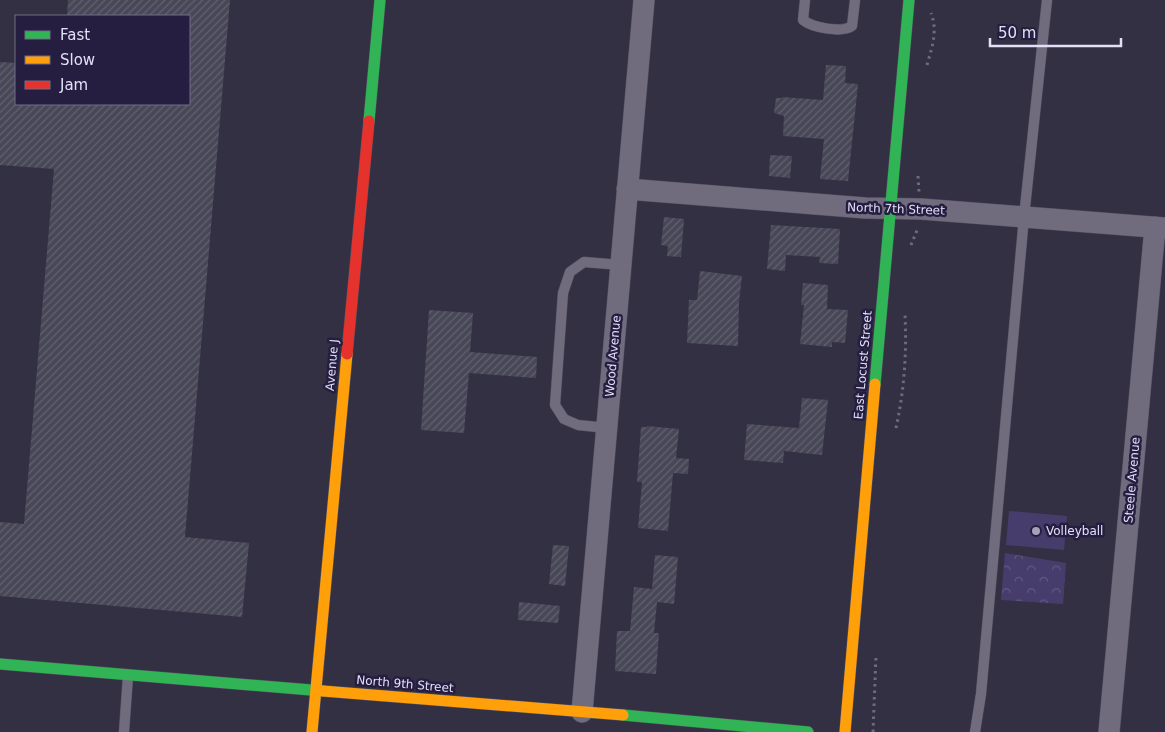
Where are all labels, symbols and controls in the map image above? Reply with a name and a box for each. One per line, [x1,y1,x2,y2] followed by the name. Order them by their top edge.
[15,15,190,105] legend
[990,15,1121,47] scale bar
[998,24,1036,42] text: 50 m
[60,26,90,44] text: Fast
[60,51,95,69] text: Slow
[59,76,88,94] text: Jam
[847,200,945,218] street label: North 7th Street
[851,310,875,420] street label: East Locust Street
[602,315,624,397] street label: Wood Avenue
[323,339,341,391] street label: Avenue J
[1121,436,1143,524] street label: Steele Avenue
[1046,524,1103,538] place label: Volleyball
[1030,525,1042,537] marker: Volleyball
[356,673,455,695] street label: North 9th Street

